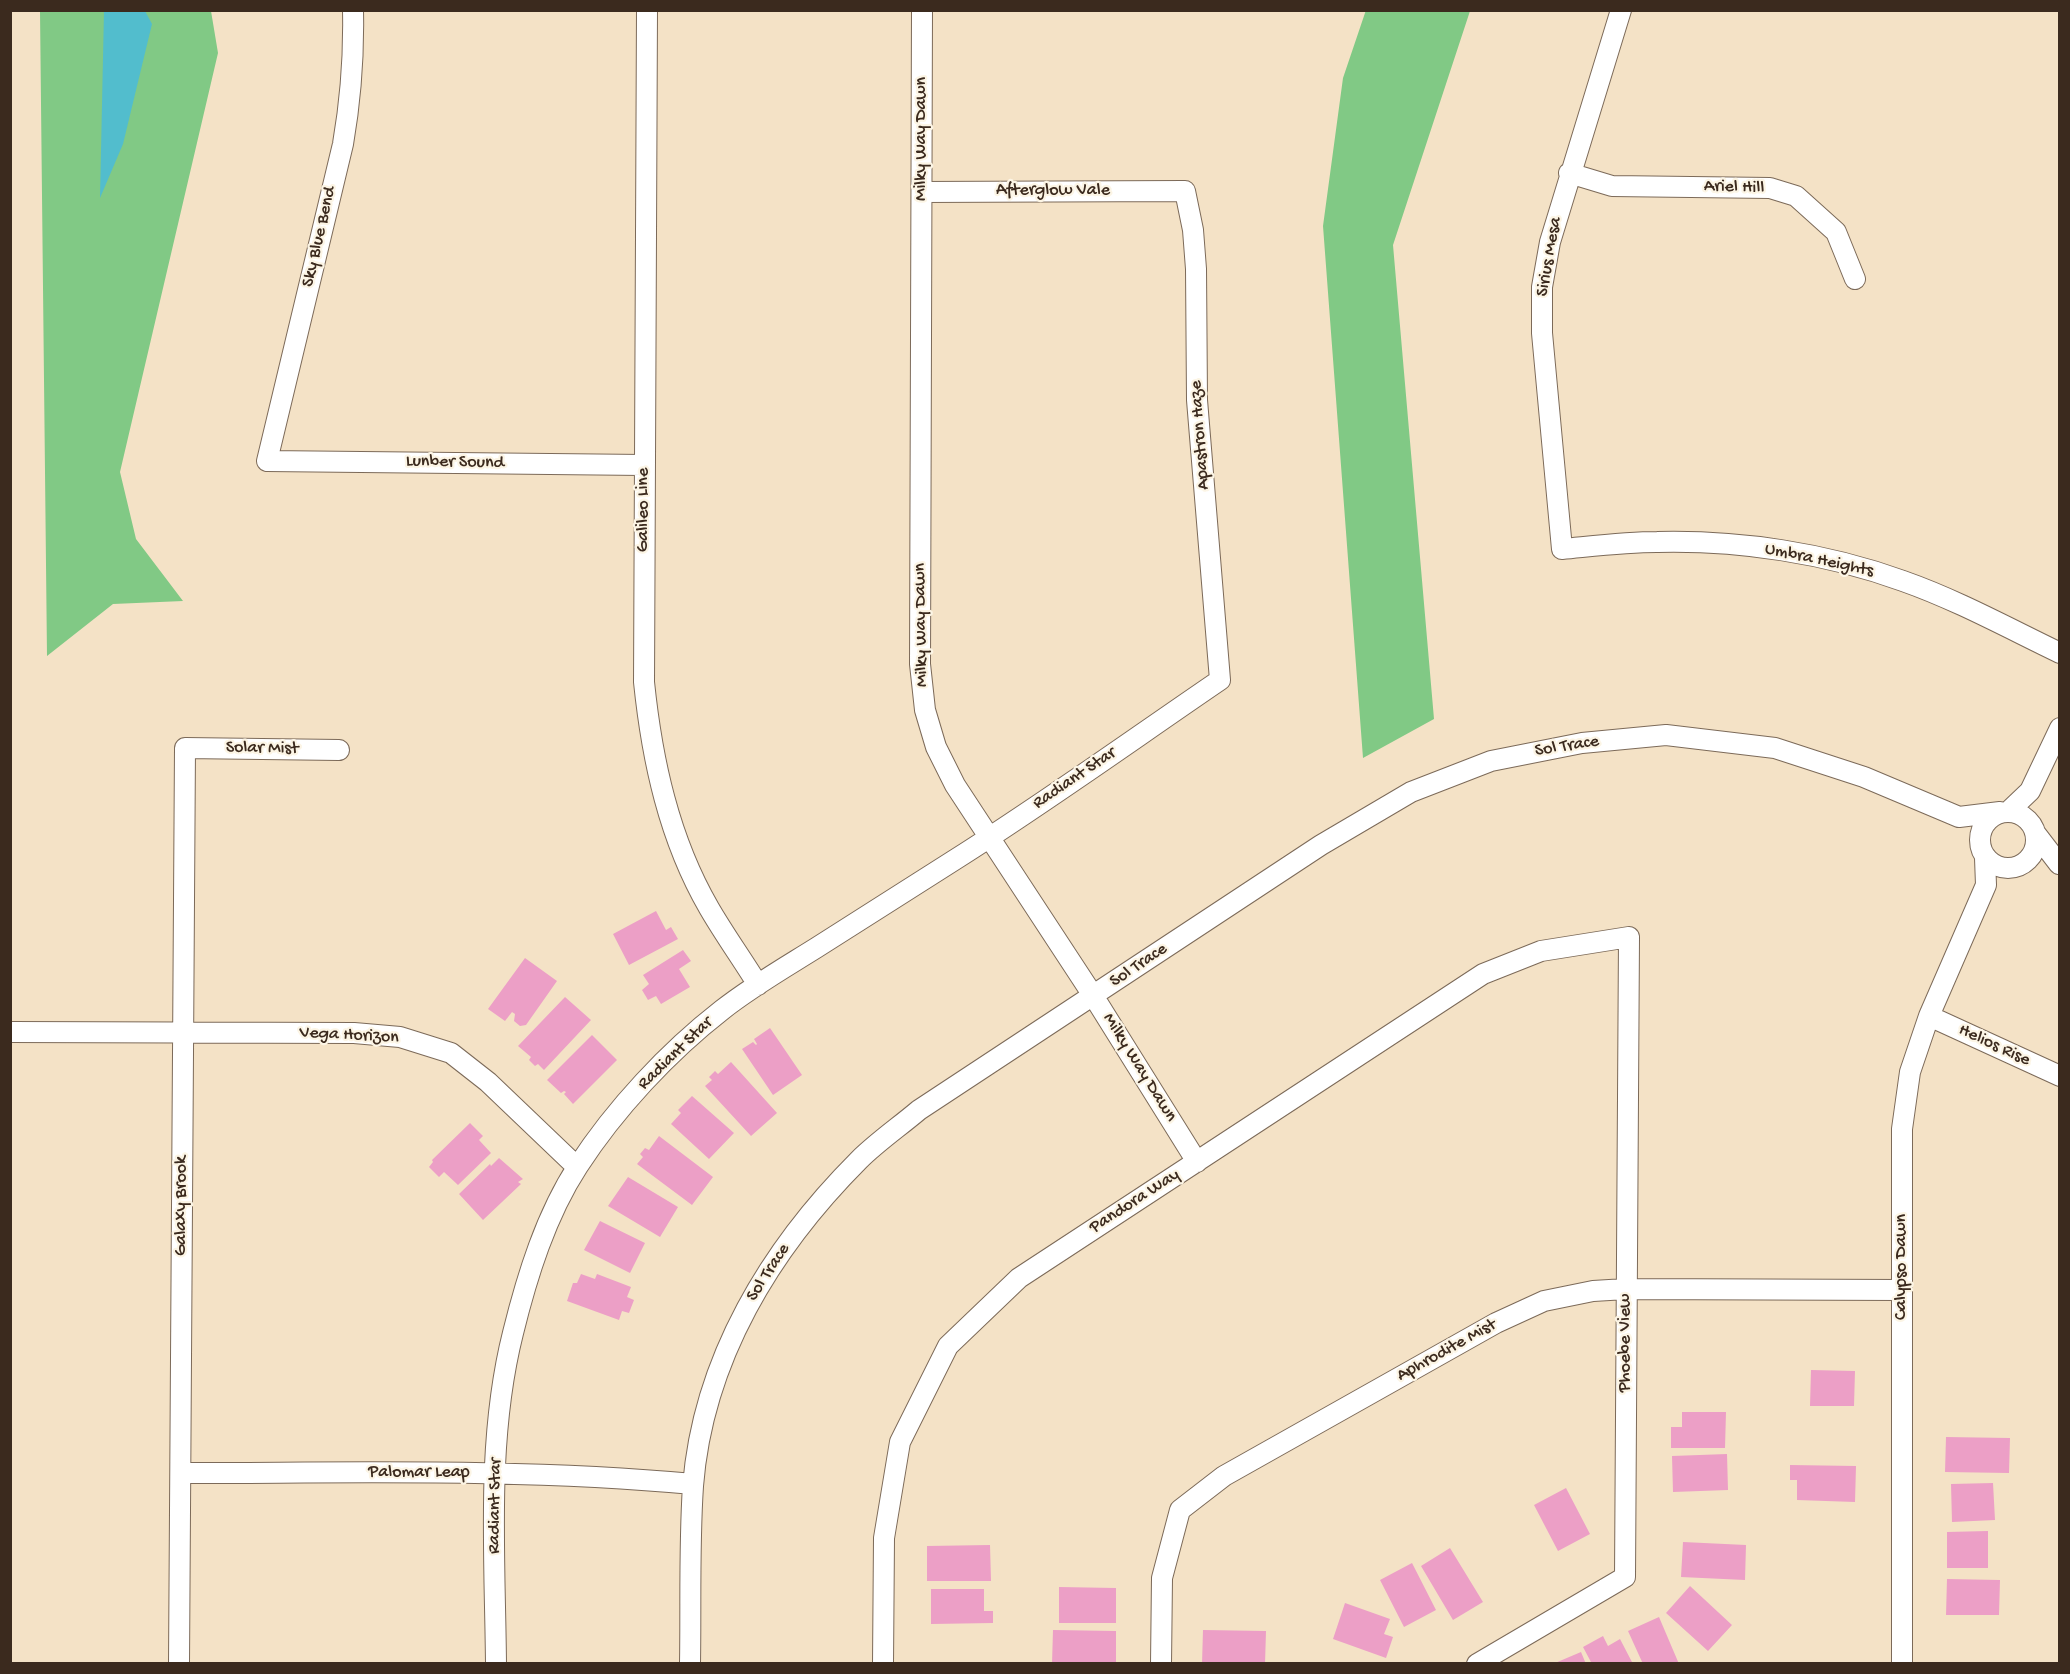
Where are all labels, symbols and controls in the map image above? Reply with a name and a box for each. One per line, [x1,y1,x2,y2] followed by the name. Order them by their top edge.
[911,77,933,201] street label: Milky Way Dawn
[1703,176,1765,200] street label: Ariel Hill
[996,180,1110,202] street label: Afterglow Vale
[298,185,342,289] street label: Sky Blue Bend
[1532,216,1568,298] street label: Sirius Mesa
[1186,380,1216,490] street label: Apastron Haze
[406,451,504,475] street label: Lunber Sound
[633,468,655,552] street label: Galileo Line
[1763,539,1875,583] street label: Umbra Heights
[910,563,934,687] street label: Milky Way Dawn
[1533,731,1601,763] street label: Sol Trace
[225,738,299,760] street label: Solar Mist
[1029,743,1121,815] street label: Radiant Star
[1106,939,1172,993] street label: Sol Trace
[1097,1010,1181,1126] street label: Milky Way Dawn
[634,1013,718,1095] street label: Radiant Star
[1955,1020,2033,1072] street label: Helios Rise
[299,1023,399,1049] street label: Vega Horizon
[171,1156,193,1256] street label: Galaxy Brook
[1086,1165,1184,1239] street label: Pandora Way
[1891,1214,1913,1320] street label: Calypso Dawn
[742,1240,796,1306] street label: Sol Trace
[1615,1294,1637,1392] street label: Phoebe View
[1393,1315,1501,1387] street label: Aphrodite Mist
[484,1458,508,1554] street label: Radiant Star
[368,1462,470,1484] street label: Palomar Leap

